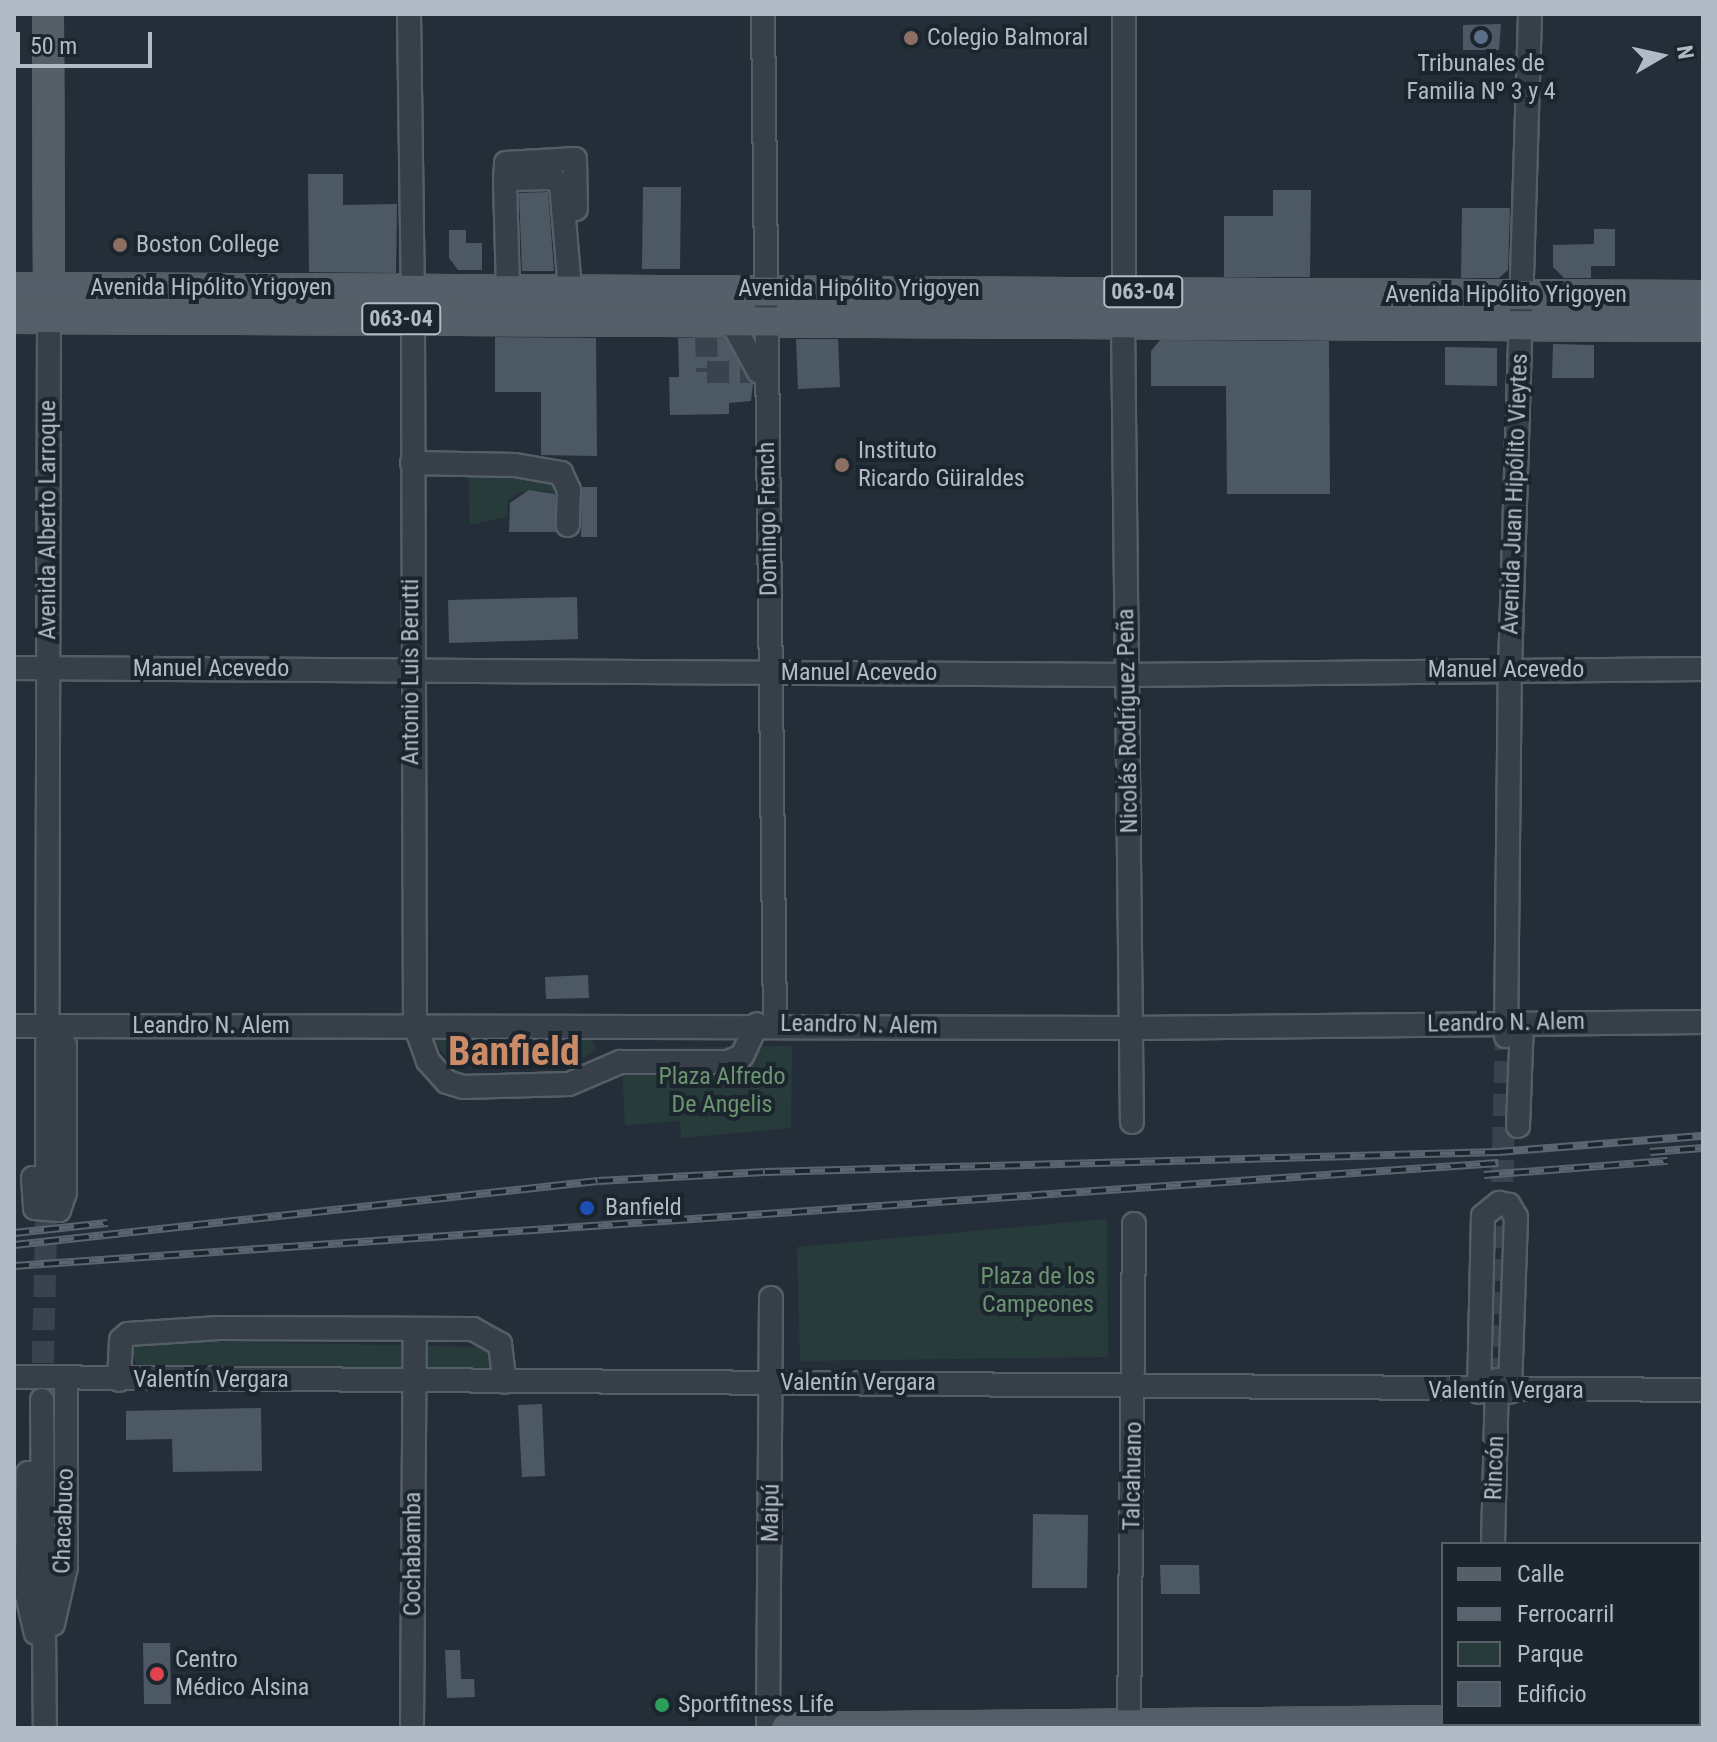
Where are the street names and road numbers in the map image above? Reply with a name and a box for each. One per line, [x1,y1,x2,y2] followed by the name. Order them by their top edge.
[90,274,332,302] street label: Avenida Hipólito Yrigoyen
[1103,274,1183,310] road number: 063-04
[738,275,980,303] street label: Avenida Hipólito Yrigoyen
[1385,281,1627,309] street label: Avenida Hipólito Yrigoyen
[361,301,441,337] road number: 063-04
[1496,353,1534,635] street label: Avenida Juan Hipólito Vieytes
[34,400,62,640] street label: Avenida Alberto Larroque
[752,442,784,596] street label: Domingo French
[397,579,425,765] street label: Antonio Luis Berutti
[1112,608,1144,834] street label: Nicolás Rodríguez Peña
[133,655,289,683] street label: Manuel Acevedo
[1428,656,1584,684] street label: Manuel Acevedo
[781,659,937,687] street label: Manuel Acevedo
[1427,1007,1585,1039] street label: Leandro N. Alem
[780,1009,938,1041] street label: Leandro N. Alem
[132,1012,290,1040] street label: Leandro N. Alem
[133,1366,289,1394] street label: Valentín Vergara
[780,1369,936,1397] street label: Valentín Vergara
[1428,1377,1584,1405] street label: Valentín Vergara
[1118,1421,1148,1531] street label: Talcahuano
[1479,1435,1511,1501] street label: Rincón
[48,1468,80,1574] street label: Chacabuco
[756,1483,786,1543] street label: Maipú
[399,1492,427,1616] street label: Cochabamba

